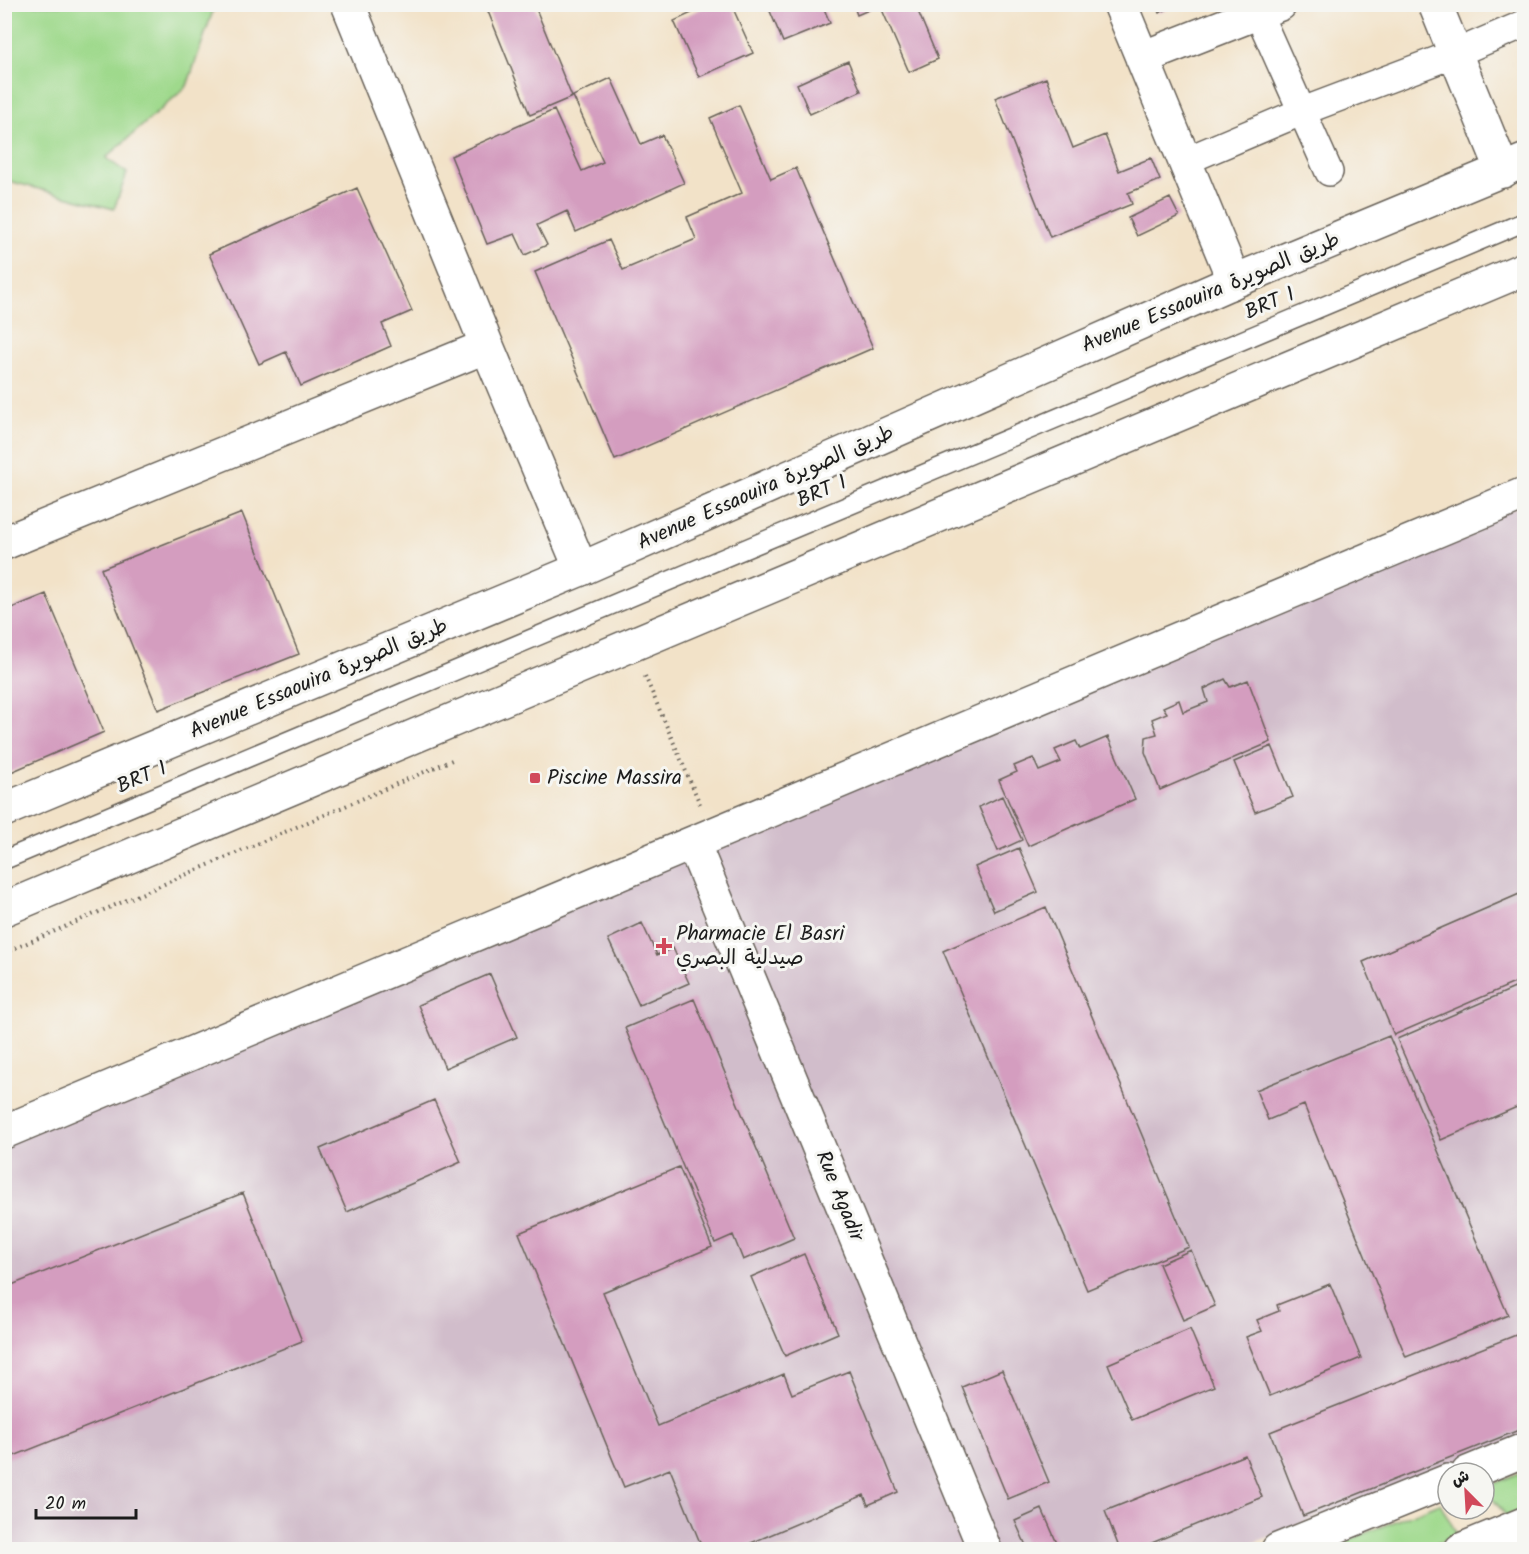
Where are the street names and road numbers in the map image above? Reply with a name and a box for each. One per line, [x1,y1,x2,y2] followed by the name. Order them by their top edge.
[1077,224,1345,362] street label: Avenue Essaouira طريق الصويرة
[1240,279,1300,329] street label: BRT 1
[632,416,900,560] street label: Avenue Essaouira طريق الصويرة
[792,467,852,517] street label: BRT 1
[185,610,453,748] street label: Avenue Essaouira طريق الصويرة
[112,753,172,803] street label: BRT 1
[806,1146,873,1247] street label: Rue Agadir

